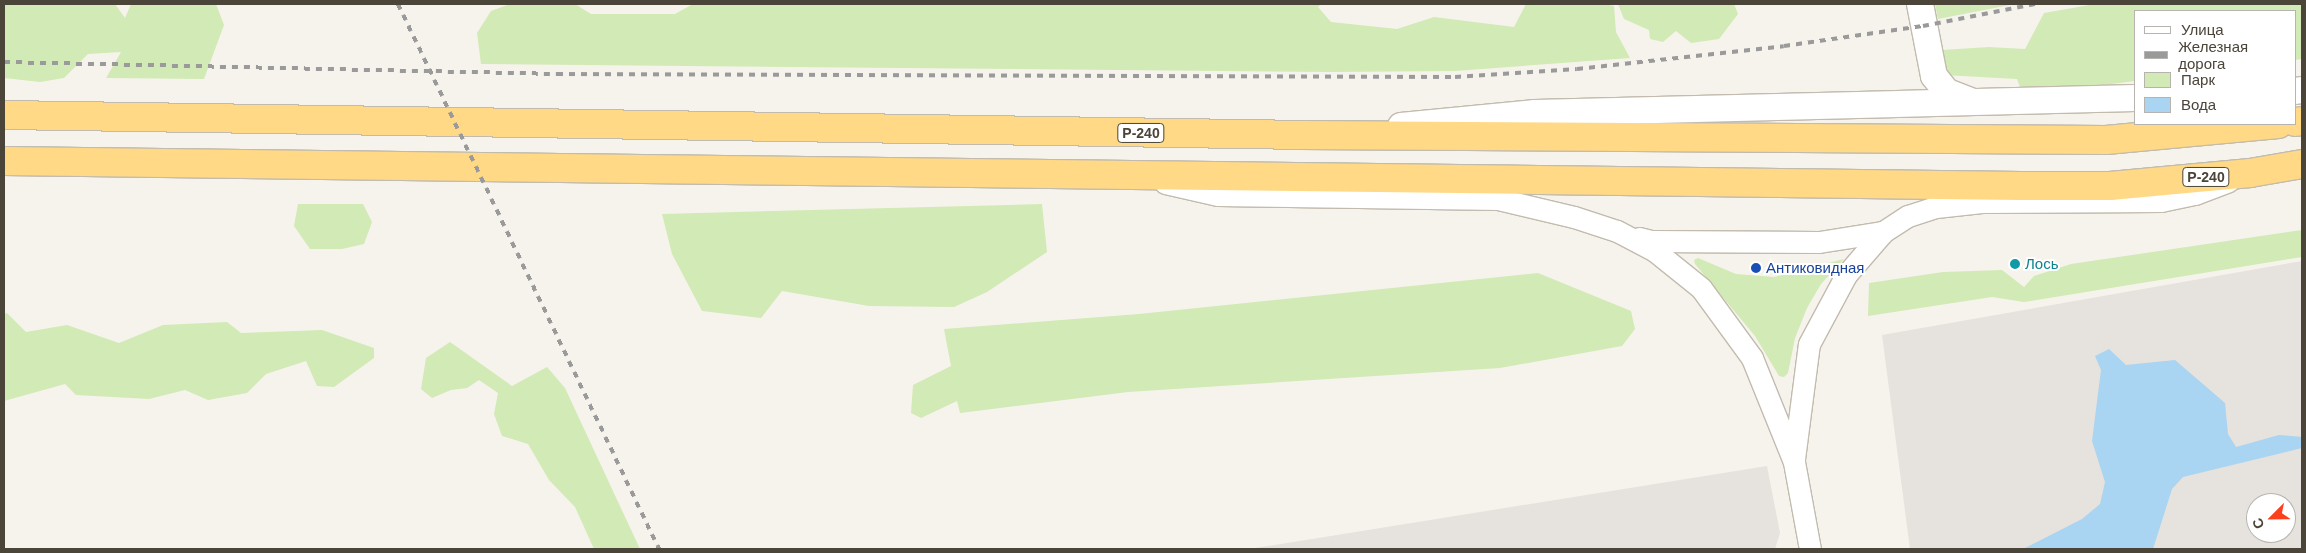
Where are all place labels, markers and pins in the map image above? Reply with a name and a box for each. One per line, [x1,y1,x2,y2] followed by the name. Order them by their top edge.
[2025,255,2059,273] place label: Лось
[2009,258,2021,270] marker: Лось
[1766,259,1864,277] place label: Антиковидная
[1750,262,1762,274] marker: Антиковидная

